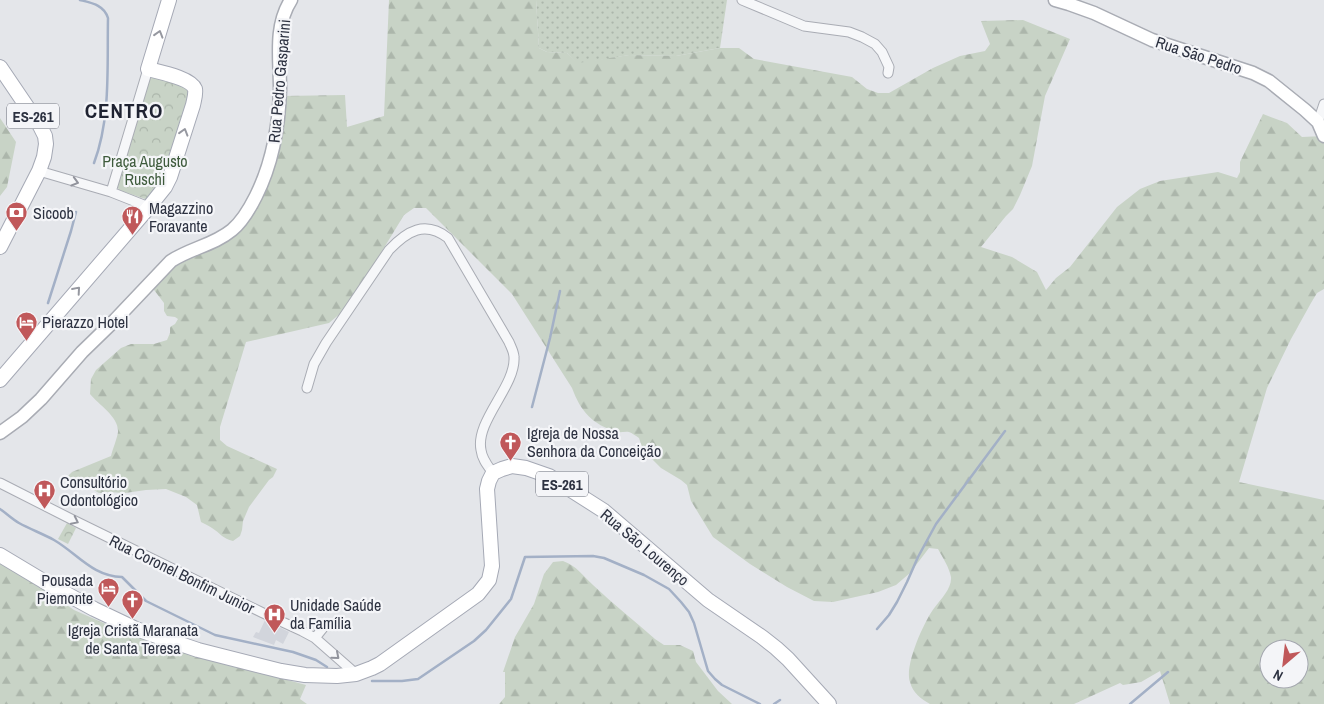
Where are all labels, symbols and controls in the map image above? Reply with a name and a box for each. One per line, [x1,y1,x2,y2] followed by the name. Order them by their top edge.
[263,18,295,144] street label: Rua Pedro Gasparini
[153,31,163,39] one-way arrow
[1153,31,1245,79] street label: Rua São Pedro
[85,96,163,125] district label: CENTRO
[7,104,59,128] road number: ES-261
[179,128,189,136] one-way arrow
[102,150,188,190] park label: Praça Augusto Ruschi
[70,176,78,186] one-way arrow
[149,197,213,237] place label: Magazzino Foravante
[5,201,29,232] bank icon: Sicoob
[33,202,74,224] place label: Sicoob
[121,205,145,236] restaurant icon: Magazzino Foravante
[72,287,81,296] one-way arrow
[14,310,38,341] hotel icon: Pierazzo Hotel
[42,311,128,333] place label: Pierazzo Hotel
[527,422,661,462] place label: Igreja de Nossa Senhora da Conceição
[499,430,523,461] church icon: Igreja de Nossa Senhora da Conceição
[60,471,138,511] place label: Consultório Odontológico
[536,472,588,496] road number: ES-261
[32,479,56,510] hospital icon: Consultório Odontológico
[596,503,694,591] street label: Rua São Lourenço
[70,515,79,526] one-way arrow
[106,529,259,619] street label: Rua Coronel Bonfim Junior
[37,569,94,609] place label: Pousada Piemonte
[97,577,121,608] hotel icon: Pousada Piemonte
[121,589,145,620] church icon: Igreja Cristã Maranata de Santa Teresa
[290,594,381,634] place label: Unidade Saúde da Família
[262,602,286,633] hospital icon: Unidade Saúde da Família
[68,619,199,659] place label: Igreja Cristã Maranata de Santa Teresa
[1259,639,1309,689] north arrow
[330,650,339,659] one-way arrow
[1270,666,1286,685] text: N

